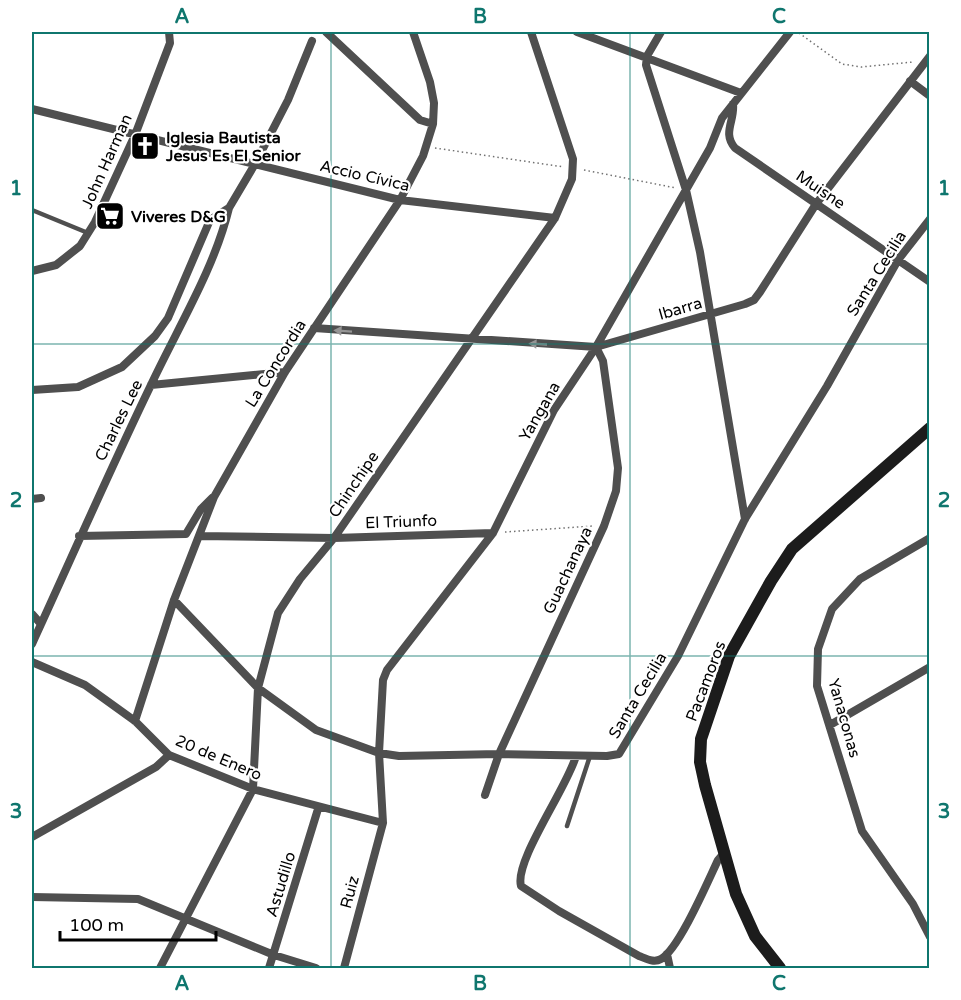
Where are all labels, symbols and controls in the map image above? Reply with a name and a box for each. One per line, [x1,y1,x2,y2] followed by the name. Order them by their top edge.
[175,5,190,29] text: A
[473,5,487,29] text: B
[772,5,786,29] text: C
[77,111,137,212] street label: John Harman
[165,128,301,166] place label: Iglesia Bautista Jesus Es El Senior
[129,130,161,162] church icon: Iglesia Bautista Jesus Es El Senior
[318,156,412,196] street label: Accio Cívica
[792,166,849,214] street label: Muisne
[10,177,22,201] text: 1
[938,177,950,201] text: 1
[94,200,126,232] supermarket icon: Viveres D&G
[131,207,226,227] place label: Viveres D&G
[843,227,911,320] street label: Santa Cecilia
[656,293,705,325] street label: Ibarra
[241,316,311,411] street label: La Concordia
[334,326,353,335] one-way arrow
[528,339,547,348] one-way arrow
[91,376,147,464] street label: Charles Lee
[515,378,565,445] street label: Yangana
[324,447,383,522] street label: Chinchipe
[10,489,22,513] text: 2
[938,489,950,513] text: 2
[365,511,437,533] street label: El Triunfo
[539,524,597,617] street label: Guachanaya
[681,638,730,724] street label: Pacamoros
[604,649,671,742] street label: Santa Cecilia
[823,676,865,760] street label: Yanaconas
[172,731,265,785] street label: 20 de Enero
[10,800,22,824] text: 3
[938,800,950,824] text: 3
[262,849,300,919] street label: Astudillo
[336,874,364,911] street label: Ruiz
[60,904,216,942] scale bar
[69,914,124,936] text: 100 m
[175,972,190,996] text: A
[473,972,487,996] text: B
[772,972,786,996] text: C

